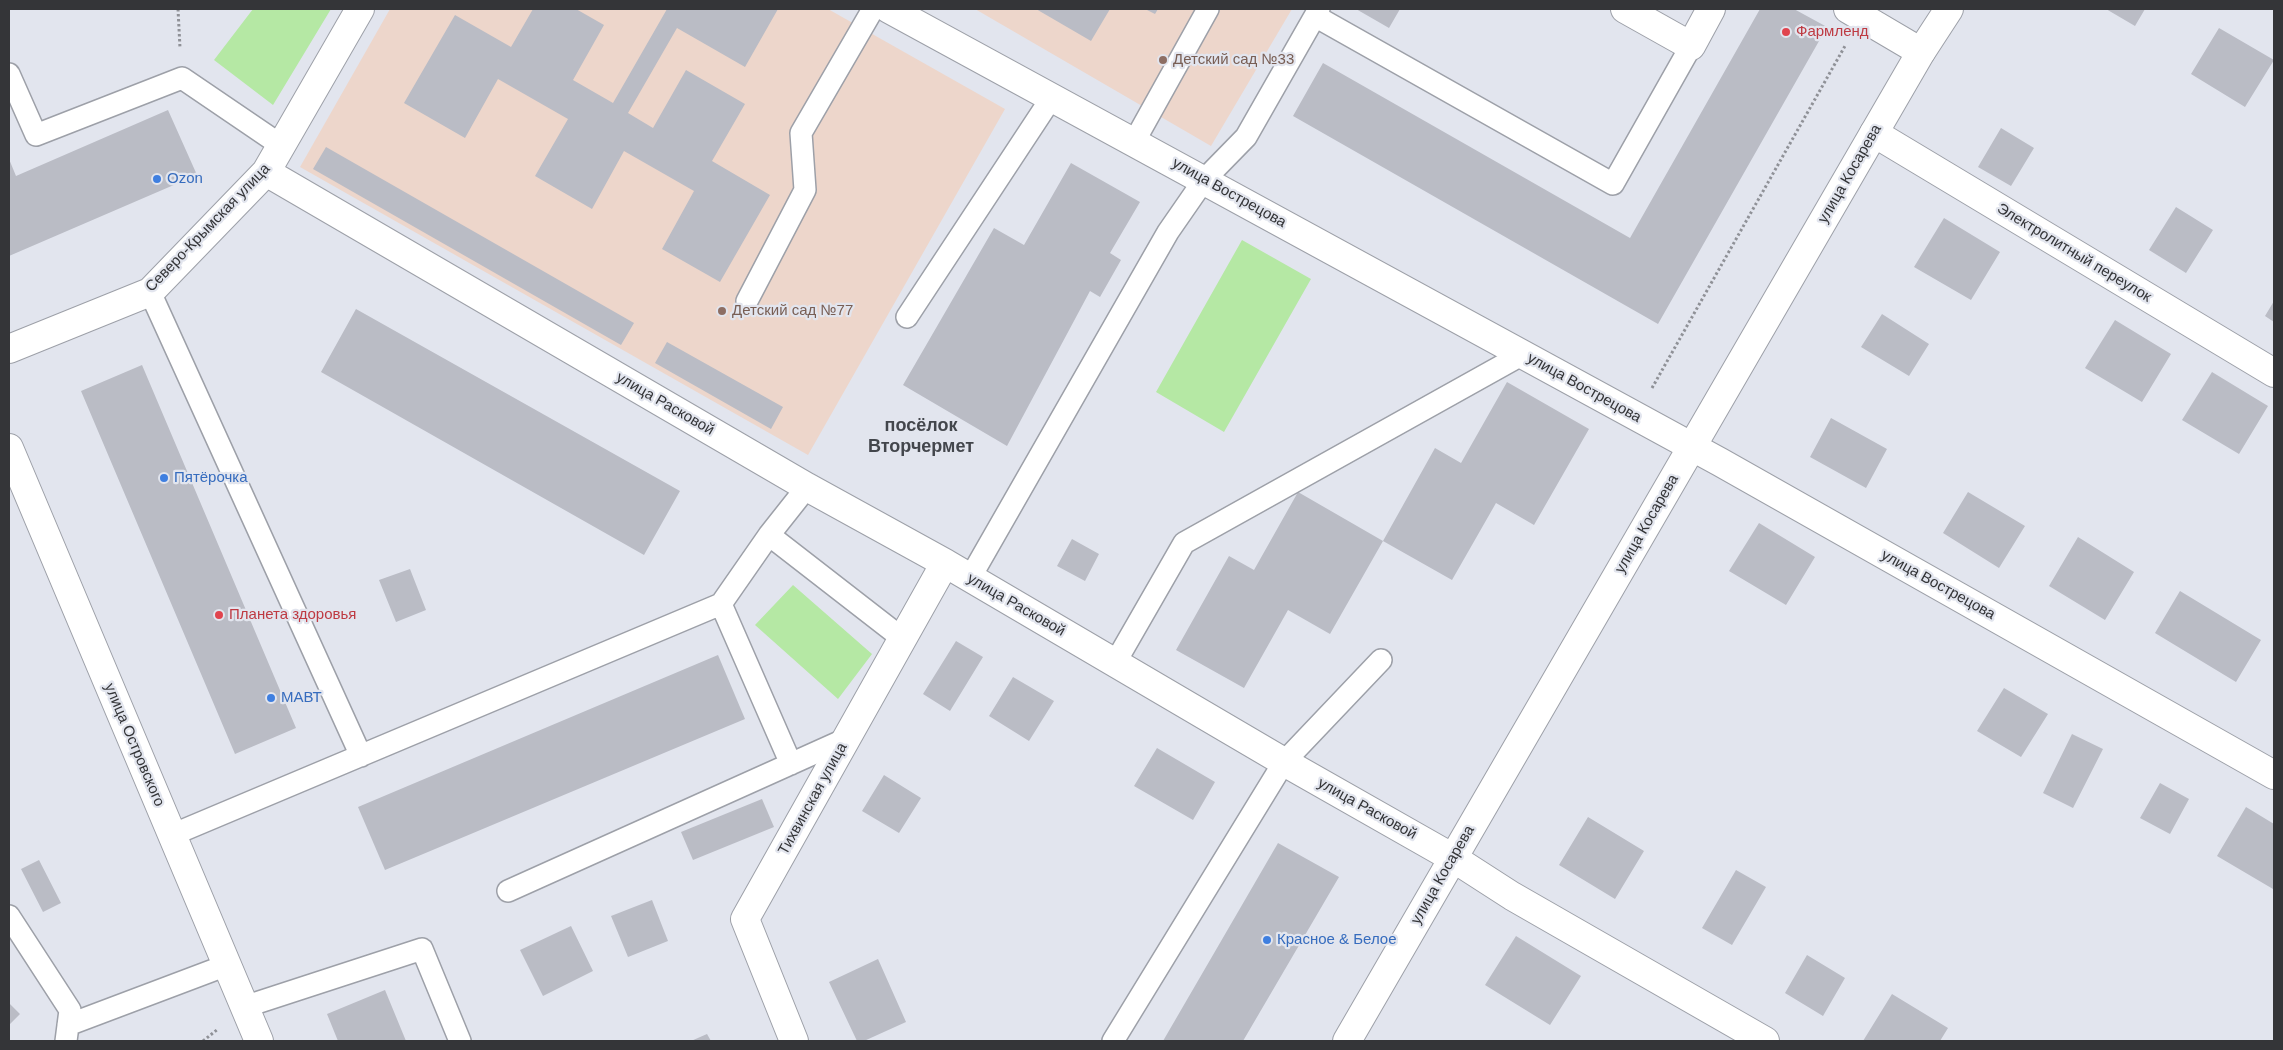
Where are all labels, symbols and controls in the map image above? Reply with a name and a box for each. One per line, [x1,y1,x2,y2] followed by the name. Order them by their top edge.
[1796,23,1869,41] place label: Фармленд
[1780,26,1792,38] marker: Фармленд
[1173,51,1294,69] place label: Детский сад №33
[1157,54,1169,66] marker: Детский сад №33
[1814,121,1886,227] street label: улица Косарева
[1169,154,1289,232] street label: улица Вострецова
[142,160,274,296] street label: Северо-Крымская улица
[167,170,203,188] place label: Ozon
[151,173,163,185] marker: Ozon
[1994,200,2154,306] street label: Электролитный переулок
[732,302,853,320] place label: Детский сад №77
[716,305,728,317] marker: Детский сад №77
[1524,349,1644,427] street label: улица Вострецова
[613,369,717,439] street label: улица Расковой
[868,415,974,458] district label: посёлок Вторчермет
[174,469,248,487] place label: Пятёрочка
[1611,471,1683,577] street label: улица Косарева
[158,472,170,484] marker: Пятёрочка
[1878,546,1998,624] street label: улица Вострецова
[964,570,1068,640] street label: улица Расковой
[229,606,356,624] place label: Планета здоровья
[213,609,225,621] marker: Планета здоровья
[100,681,168,809] street label: улица Островского
[281,689,322,707] place label: МАВТ
[265,692,277,704] marker: МАВТ
[775,740,851,858] street label: Тихвинская улица
[1314,774,1420,844] street label: улица Расковой
[1407,822,1479,928] street label: улица Косарева
[1277,931,1397,949] place label: Красное & Белое
[1261,934,1273,946] marker: Красное & Белое

